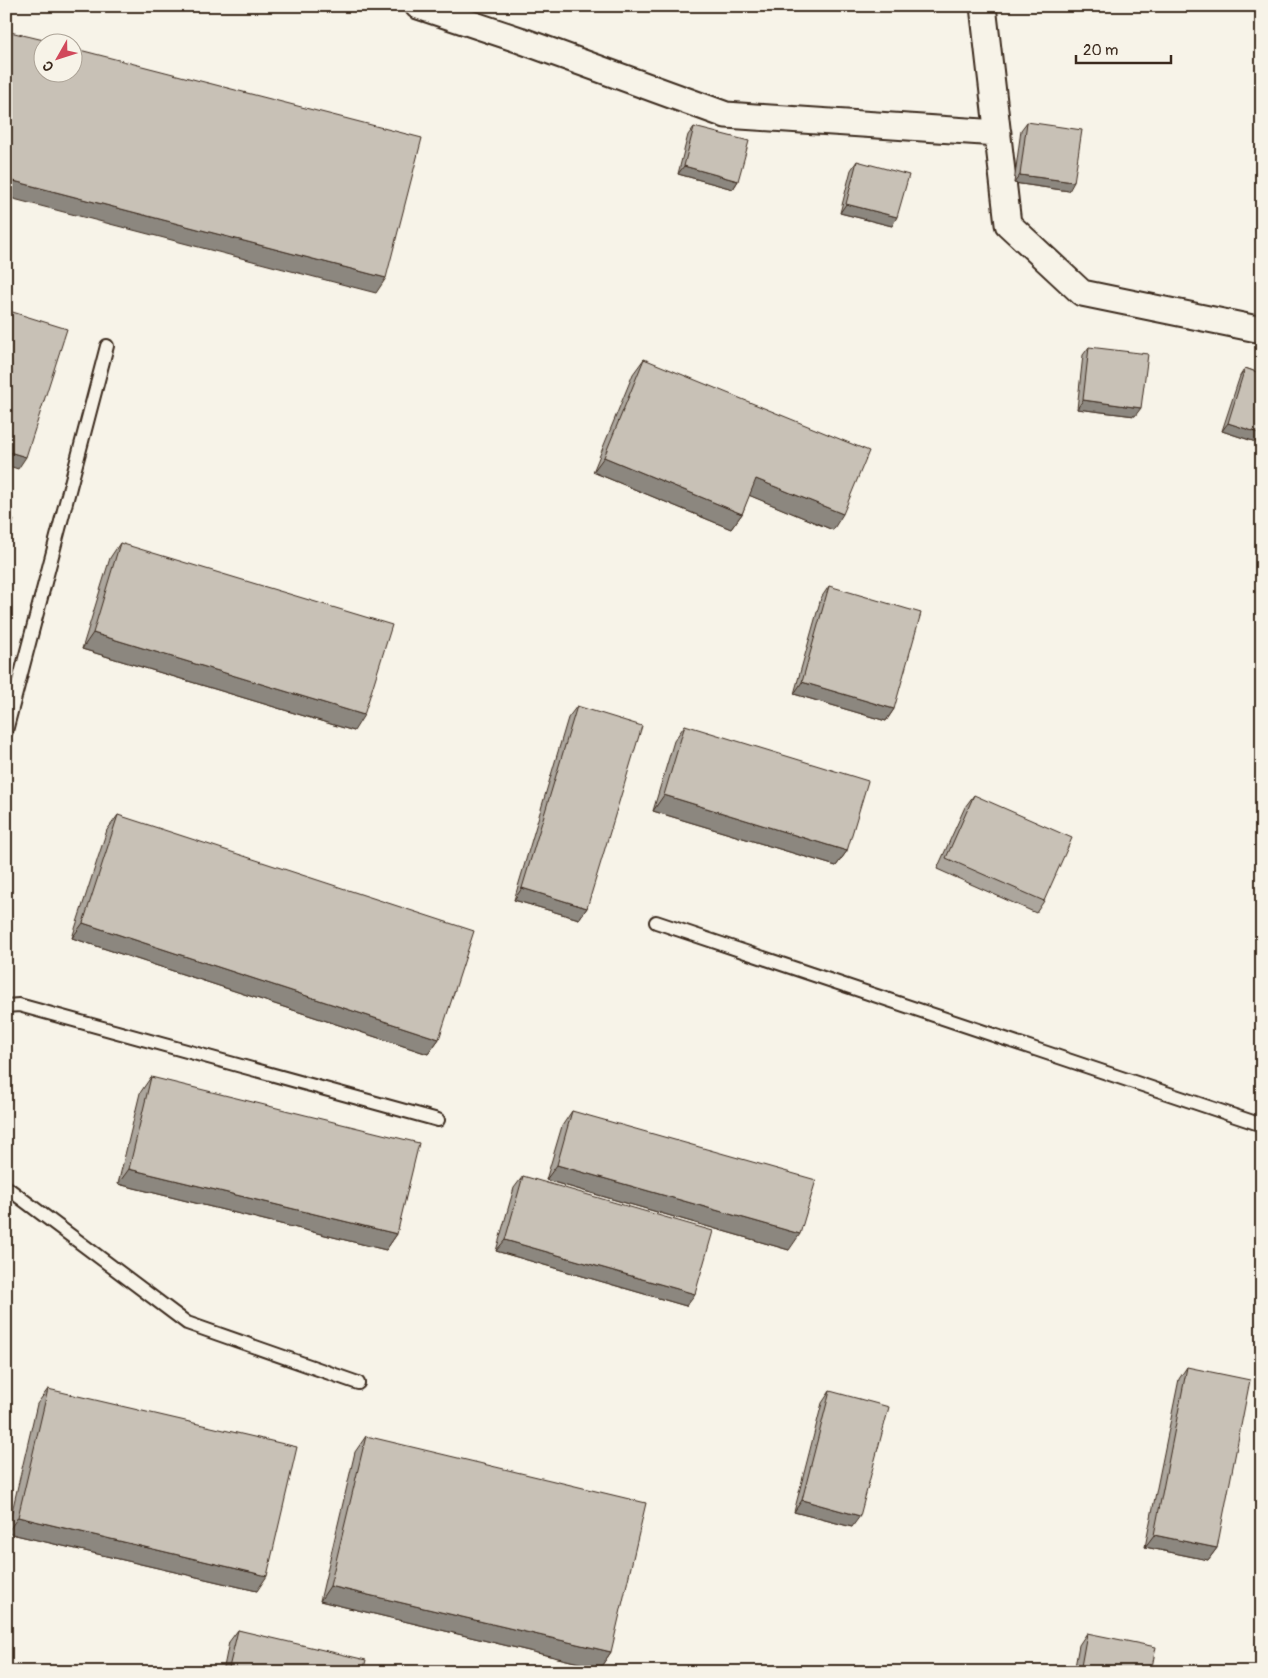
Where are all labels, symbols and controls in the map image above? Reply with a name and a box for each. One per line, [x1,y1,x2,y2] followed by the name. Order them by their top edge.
[32,32,82,82] north arrow
[1076,32,1170,64] scale bar
[1083,41,1118,60] text: 20 m
[39,57,58,75] text: С

